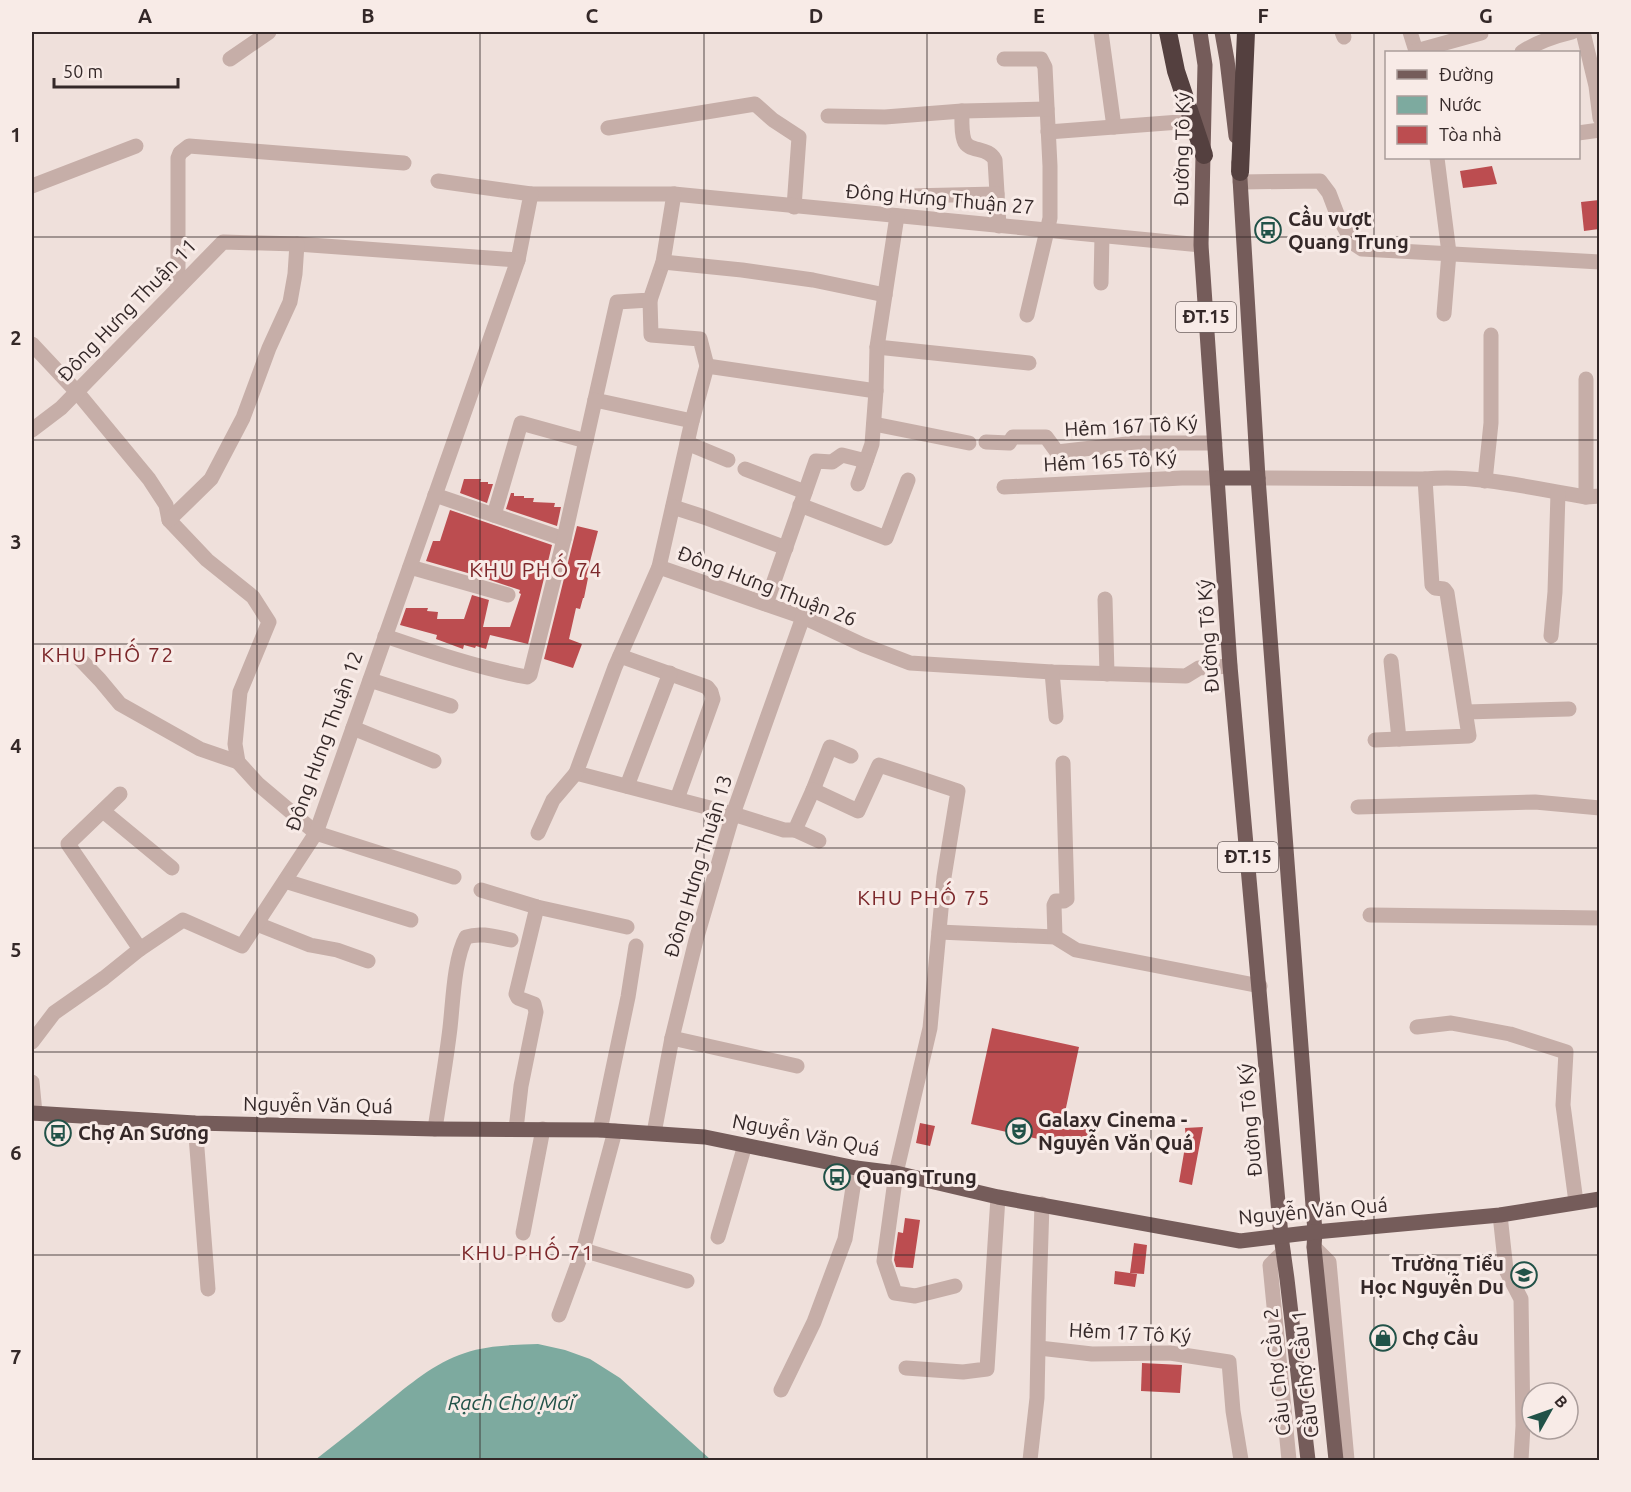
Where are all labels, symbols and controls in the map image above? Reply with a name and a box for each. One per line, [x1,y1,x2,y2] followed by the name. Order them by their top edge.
[138,4,152,27] text: A
[361,4,375,27] text: B
[586,4,599,27] text: C
[809,4,823,27] text: D
[1033,4,1045,27] text: E
[1257,4,1269,27] text: F
[1479,4,1493,27] text: G
[54,51,178,89] scale bar
[1385,51,1580,159] legend
[63,61,103,81] text: 50 m
[1439,64,1494,84] text: Đường
[1169,92,1194,206] street label: Đường Tô Ký
[1439,94,1481,114] text: Nước
[10,123,22,146] text: 1
[1439,124,1502,144] text: Tòa nhà
[845,179,1035,218] street label: Đông Hưng Thuận 27
[1288,204,1409,253] place label: Cầu vượt Quang Trung
[1253,215,1283,245] bus stop icon: Cầu vượt Quang Trung
[53,233,201,386] street label: Đông Hưng Thuận 11
[1176,302,1236,332] road number: ĐT.15
[10,326,22,349] text: 2
[1064,411,1199,440] street label: Hẻm 167 Tô Ký
[1043,446,1178,475] street label: Hẻm 165 Tô Ký
[10,530,22,553] text: 3
[675,541,860,630] street label: Đông Hưng Thuận 26
[469,552,603,581] district label: KHU PHỐ 74
[1192,578,1223,694] street label: Đường Tô Ký
[41,637,175,666] district label: KHU PHỐ 72
[280,648,367,834] street label: Đông Hưng Thuận 12
[10,734,22,757] text: 4
[659,772,736,960] street label: Đông Hưng Thuận 13
[1218,842,1278,872] road number: ĐT.15
[857,880,991,909] district label: KHU PHỐ 75
[10,938,22,961] text: 5
[1233,1062,1266,1178] street label: Đường Tô Ký
[243,1090,393,1117] street label: Nguyễn Văn Quá
[730,1107,882,1160] street label: Nguyễn Văn Quá
[1038,1108,1193,1154] place label: Galaxy Cinema - Nguyễn Văn Quá
[1004,1116,1034,1146] theatre icon: Galaxy Cinema - Nguyễn Văn Quá
[43,1118,73,1148] bus stop icon: Chợ An Sương
[78,1121,209,1144] place label: Chợ An Sương
[10,1141,22,1164] text: 6
[822,1162,852,1192] bus stop icon: Quang Trung
[856,1165,977,1188] place label: Quang Trung
[1237,1191,1389,1228] street label: Nguyễn Văn Quá
[461,1235,595,1264] district label: KHU PHỐ 71
[1360,1252,1504,1298] place label: Trường Tiểu Học Nguyễn Du
[1509,1260,1539,1290] school or university icon: Trường Tiểu Học Nguyễn Du
[1255,1307,1295,1437] street label: Cầu Chợ Cầu 2
[1283,1309,1323,1439] street label: Cầu Chợ Cầu 1
[1068,1318,1192,1347] street label: Hẻm 17 Tô Ký
[1368,1323,1398,1353] shop icon: Chợ Cầu
[1402,1323,1479,1349] place label: Chợ Cầu
[10,1345,22,1368] text: 7
[1520,1381,1580,1441] north arrow
[448,1390,578,1414] water label: Rạch Chợ Mới
[1551,1392,1572,1411] text: B

